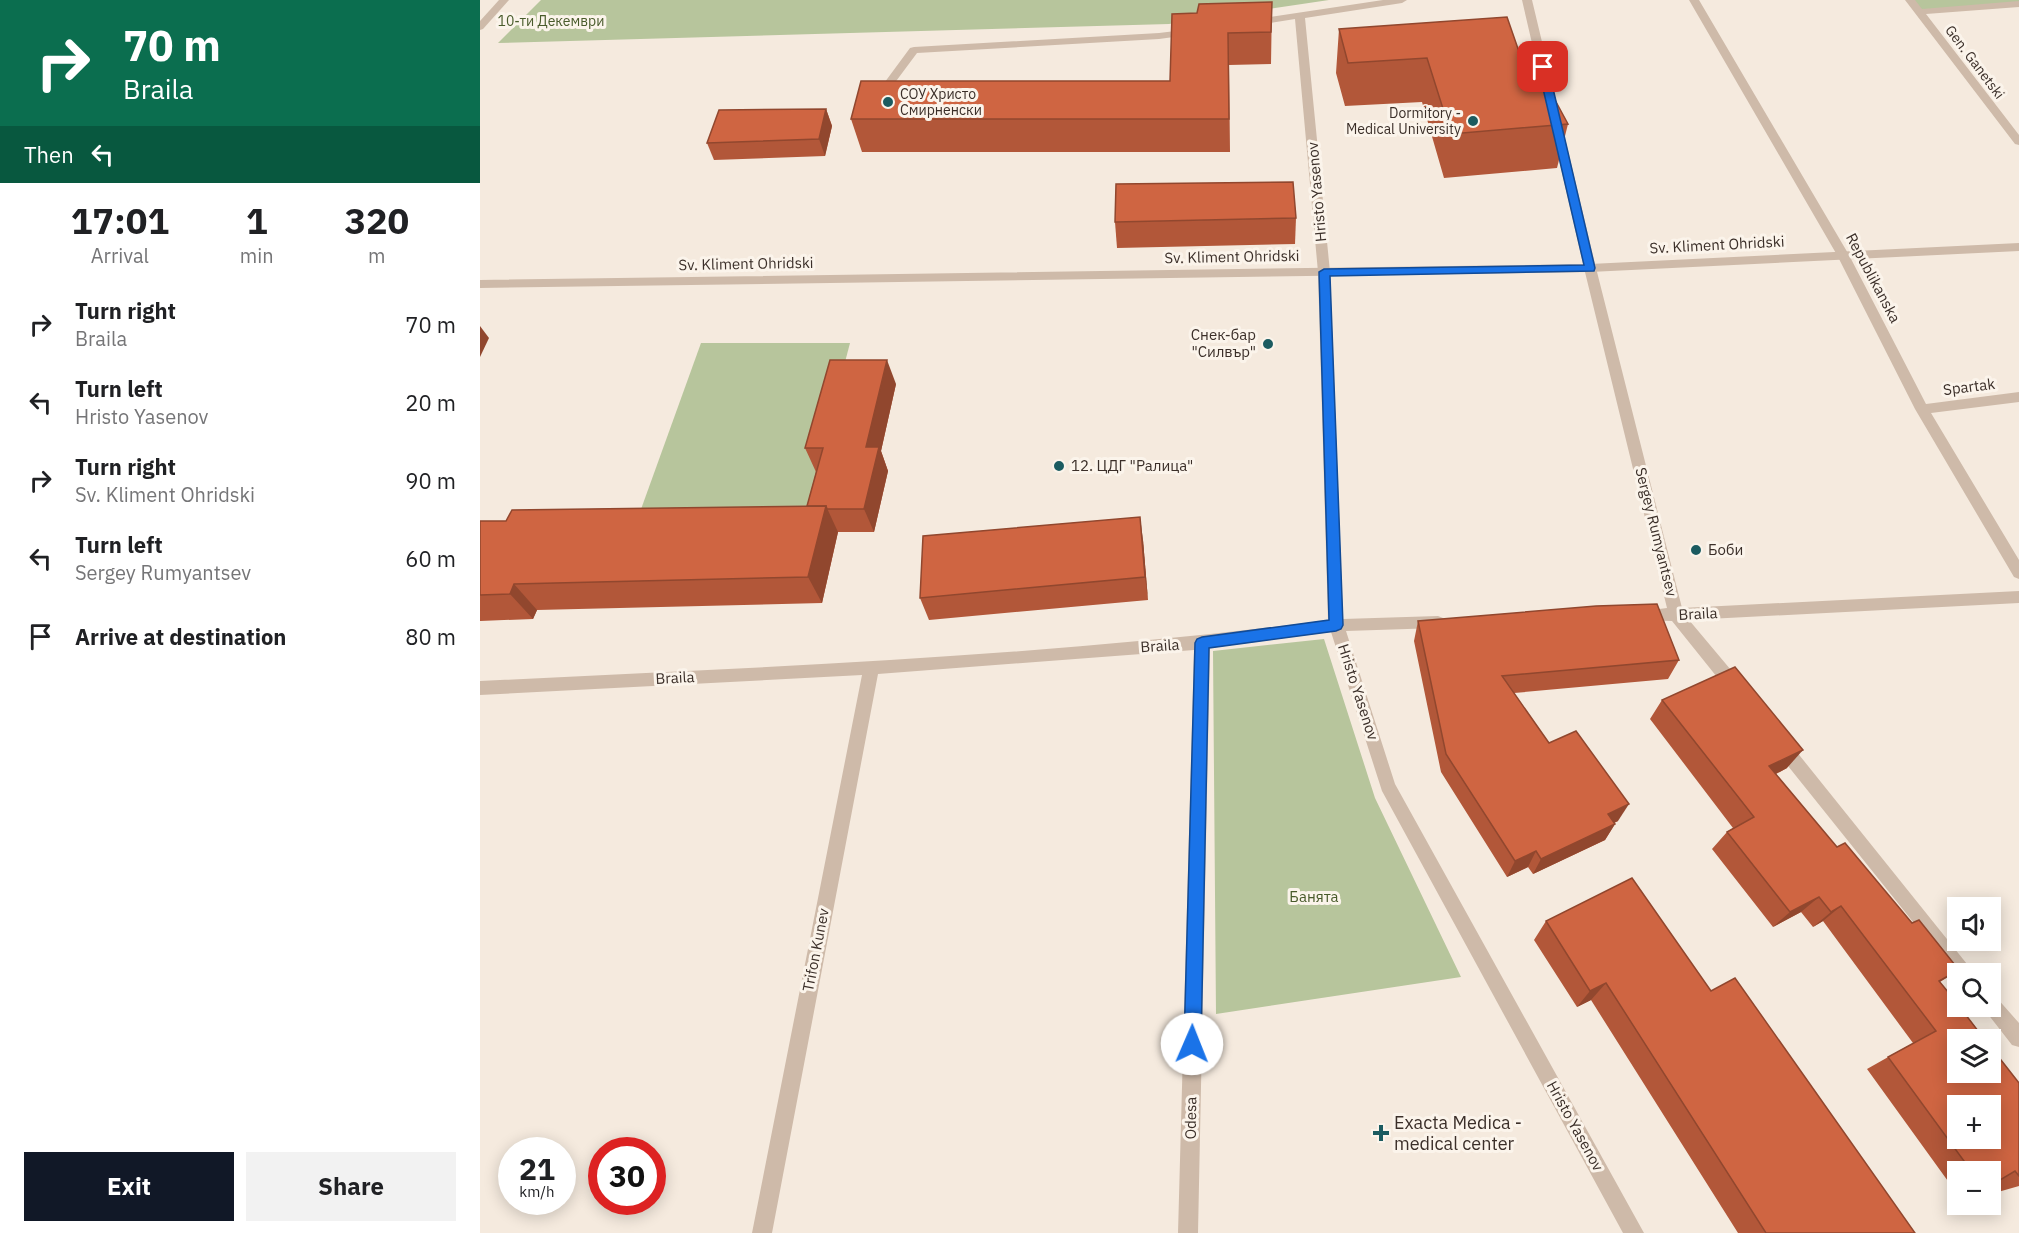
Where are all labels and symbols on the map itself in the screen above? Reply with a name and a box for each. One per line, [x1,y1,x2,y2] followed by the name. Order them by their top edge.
[498,12,604,30] park label: 10-ти Декември
[1941,21,2009,103] street label: Gen. Ganetski
[1517,41,1568,92] pin
[900,85,982,119] place label: СОУ Христо Смирненски
[881,95,895,109] marker: СОУ Христо Смирненски
[1346,104,1461,138] place label: Dormitory - Medical University
[1466,114,1480,128] marker: Dormitory - Medical University
[1303,141,1330,243] street label: Hristo Yasenov
[1842,230,1905,326] street label: Republikanska
[1649,231,1785,258] street label: Sv. Kliment Ohridski
[1164,246,1300,267] street label: Sv. Kliment Ohridski
[678,253,814,274] street label: Sv. Kliment Ohridski
[1191,325,1256,361] place label: Снек-бар "Силвър"
[1261,337,1275,351] marker: Снек-бар "Силвър"
[1942,374,1996,399] street label: Spartak
[1071,456,1193,475] place label: 12. ЦДГ "Ралица"
[1052,459,1066,473] marker: 12. ЦДГ "Ралица"
[1631,465,1682,599] street label: Sergey Rumyantsev
[1708,540,1743,559] place label: Боби
[1689,543,1703,557] marker: Боби
[1678,603,1718,624] street label: Braila
[1140,635,1180,656] street label: Braila
[1334,641,1383,743] street label: Hristo Yasenov
[655,667,695,688] street label: Braila
[1289,887,1339,906] park label: Банята
[798,906,833,993] street label: Trifon Kunev
[1160,1012,1224,1076] position arrow
[1543,1077,1608,1175] street label: Hristo Yasenov
[1181,1096,1200,1140] street label: Odesa
[1394,1111,1522,1155] place label: Exacta Medica - medical center
[1372,1124,1390,1142] marker: Exacta Medica - medical center
[588,1137,666,1215] speed limit sign: 30

